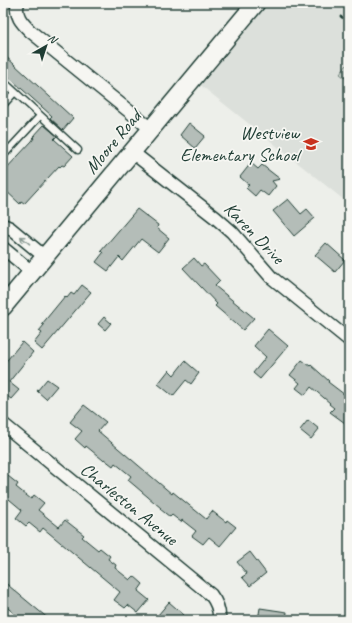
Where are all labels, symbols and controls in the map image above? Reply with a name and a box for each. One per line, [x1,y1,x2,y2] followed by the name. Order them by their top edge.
[26,26,66,66] north arrow
[45,31,61,47] text: N
[79,102,149,179] street label: Moore Road
[180,121,303,167] place label: Westview Elementary School
[302,135,320,153] school or university icon: Westview Elementary School
[219,197,291,270] street label: Karen Drive
[19,235,30,244] one-way arrow
[75,457,184,552] street label: Charleston Avenue

